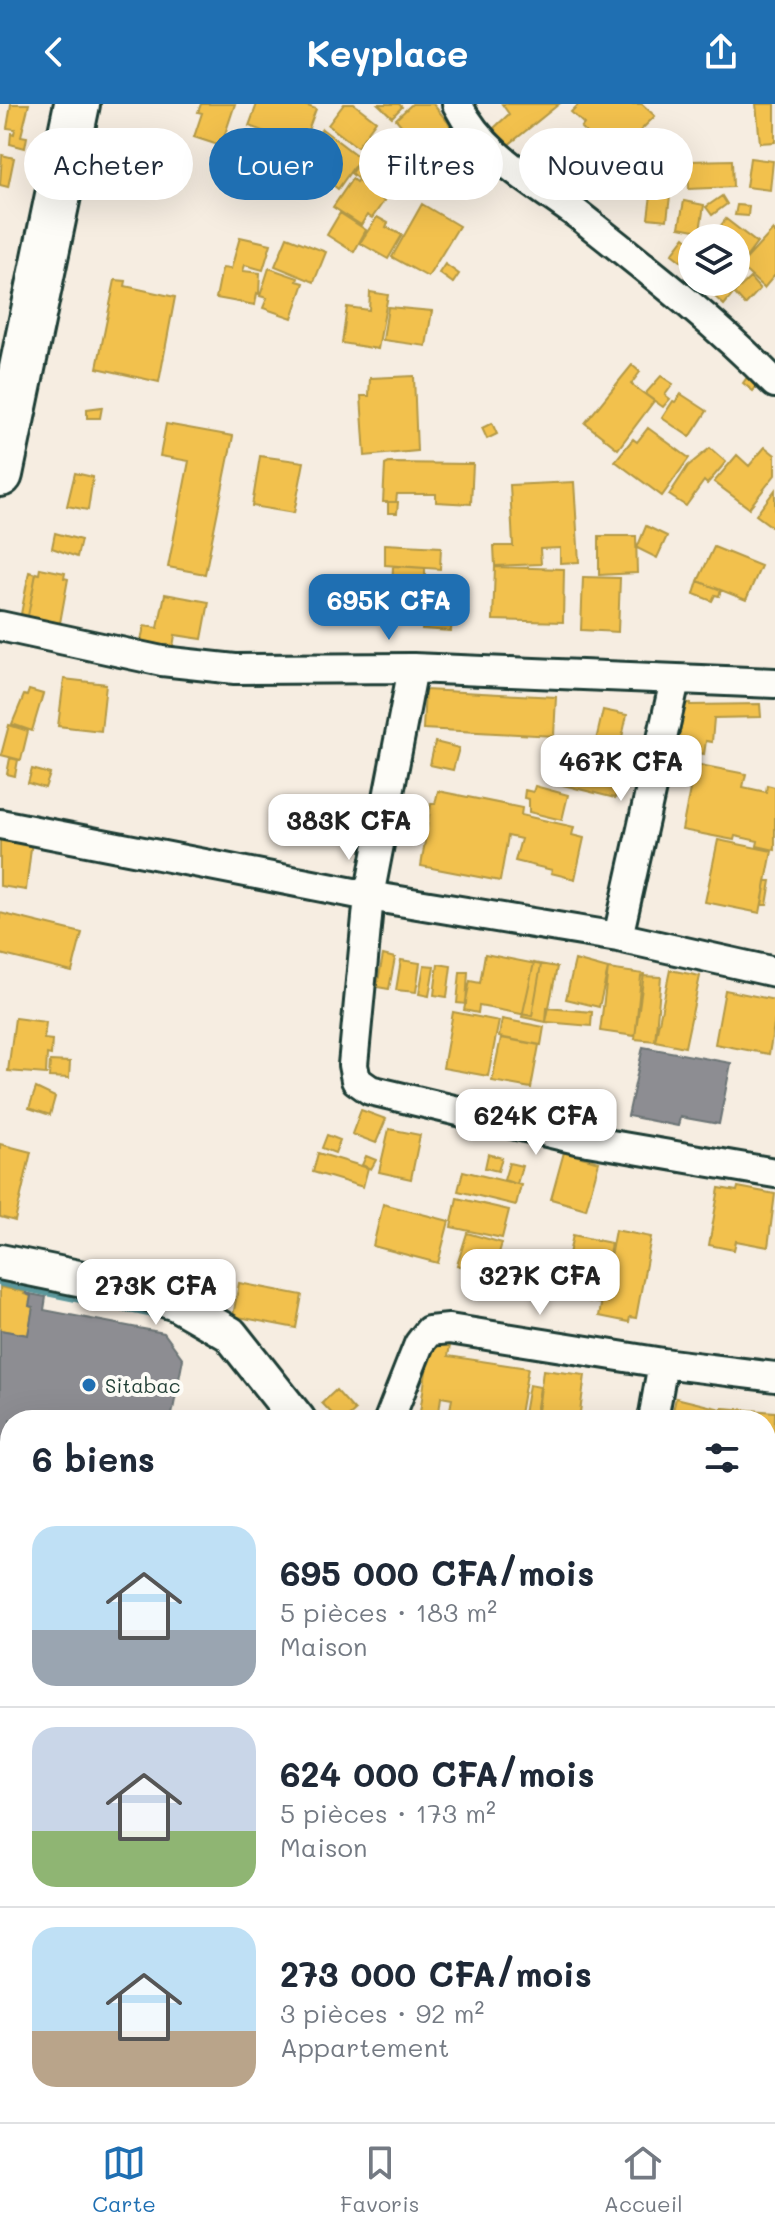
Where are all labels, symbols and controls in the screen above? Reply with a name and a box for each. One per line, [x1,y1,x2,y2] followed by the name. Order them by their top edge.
[306,29,469,76] text: Keyplace
[32,30,76,74] icon: back
[699,30,743,74] icon: share
[24,128,193,200] chip: Acheter
[209,128,343,200] chip: Louer
[359,128,503,200] chip: Filtres
[519,128,693,200] chip: Nouveau
[678,224,750,296] map controls
[678,224,750,296] button: layers
[306,574,472,642] pin: 695K CFA
[327,583,451,617] text: 695K CFA
[538,735,704,803] pin: 467K CFA
[559,744,683,778] text: 467K CFA
[266,794,432,862] pin: 383K CFA
[286,803,412,837] text: 383K CFA
[453,1089,619,1157] pin: 624K CFA
[474,1098,598,1132] text: 624K CFA
[457,1249,623,1317] pin: 327K CFA
[479,1258,601,1292] text: 327K CFA
[73,1259,239,1327] pin: 273K CFA
[95,1268,217,1302] text: 273K CFA
[105,1372,181,1398] place label: Sitabac
[80,1376,98,1394] marker: Sitabac
[32,1436,155,1481] text: 6 biens
[700,1436,744,1480] icon: filters
[280,1550,594,1595] text: 695 000 CFA/mois
[96,1558,192,1654] icon: home
[280,1595,497,1629] text: 5 pièces · 183 m²
[280,1629,367,1663] text: Maison
[280,1751,595,1796] text: 624 000 CFA/mois
[96,1759,192,1855] icon: home
[280,1796,496,1830] text: 5 pièces · 173 m²
[280,1830,367,1864] text: Maison
[280,1951,592,1996] text: 273 000 CFA/mois
[96,1959,192,2055] icon: home
[280,1996,484,2030] text: 3 pièces · 92 m²
[280,2030,450,2064] text: Appartement
[92,2141,156,2218] tab: Carte
[340,2141,419,2218] tab: Favoris
[604,2141,683,2218] tab: Accueil

